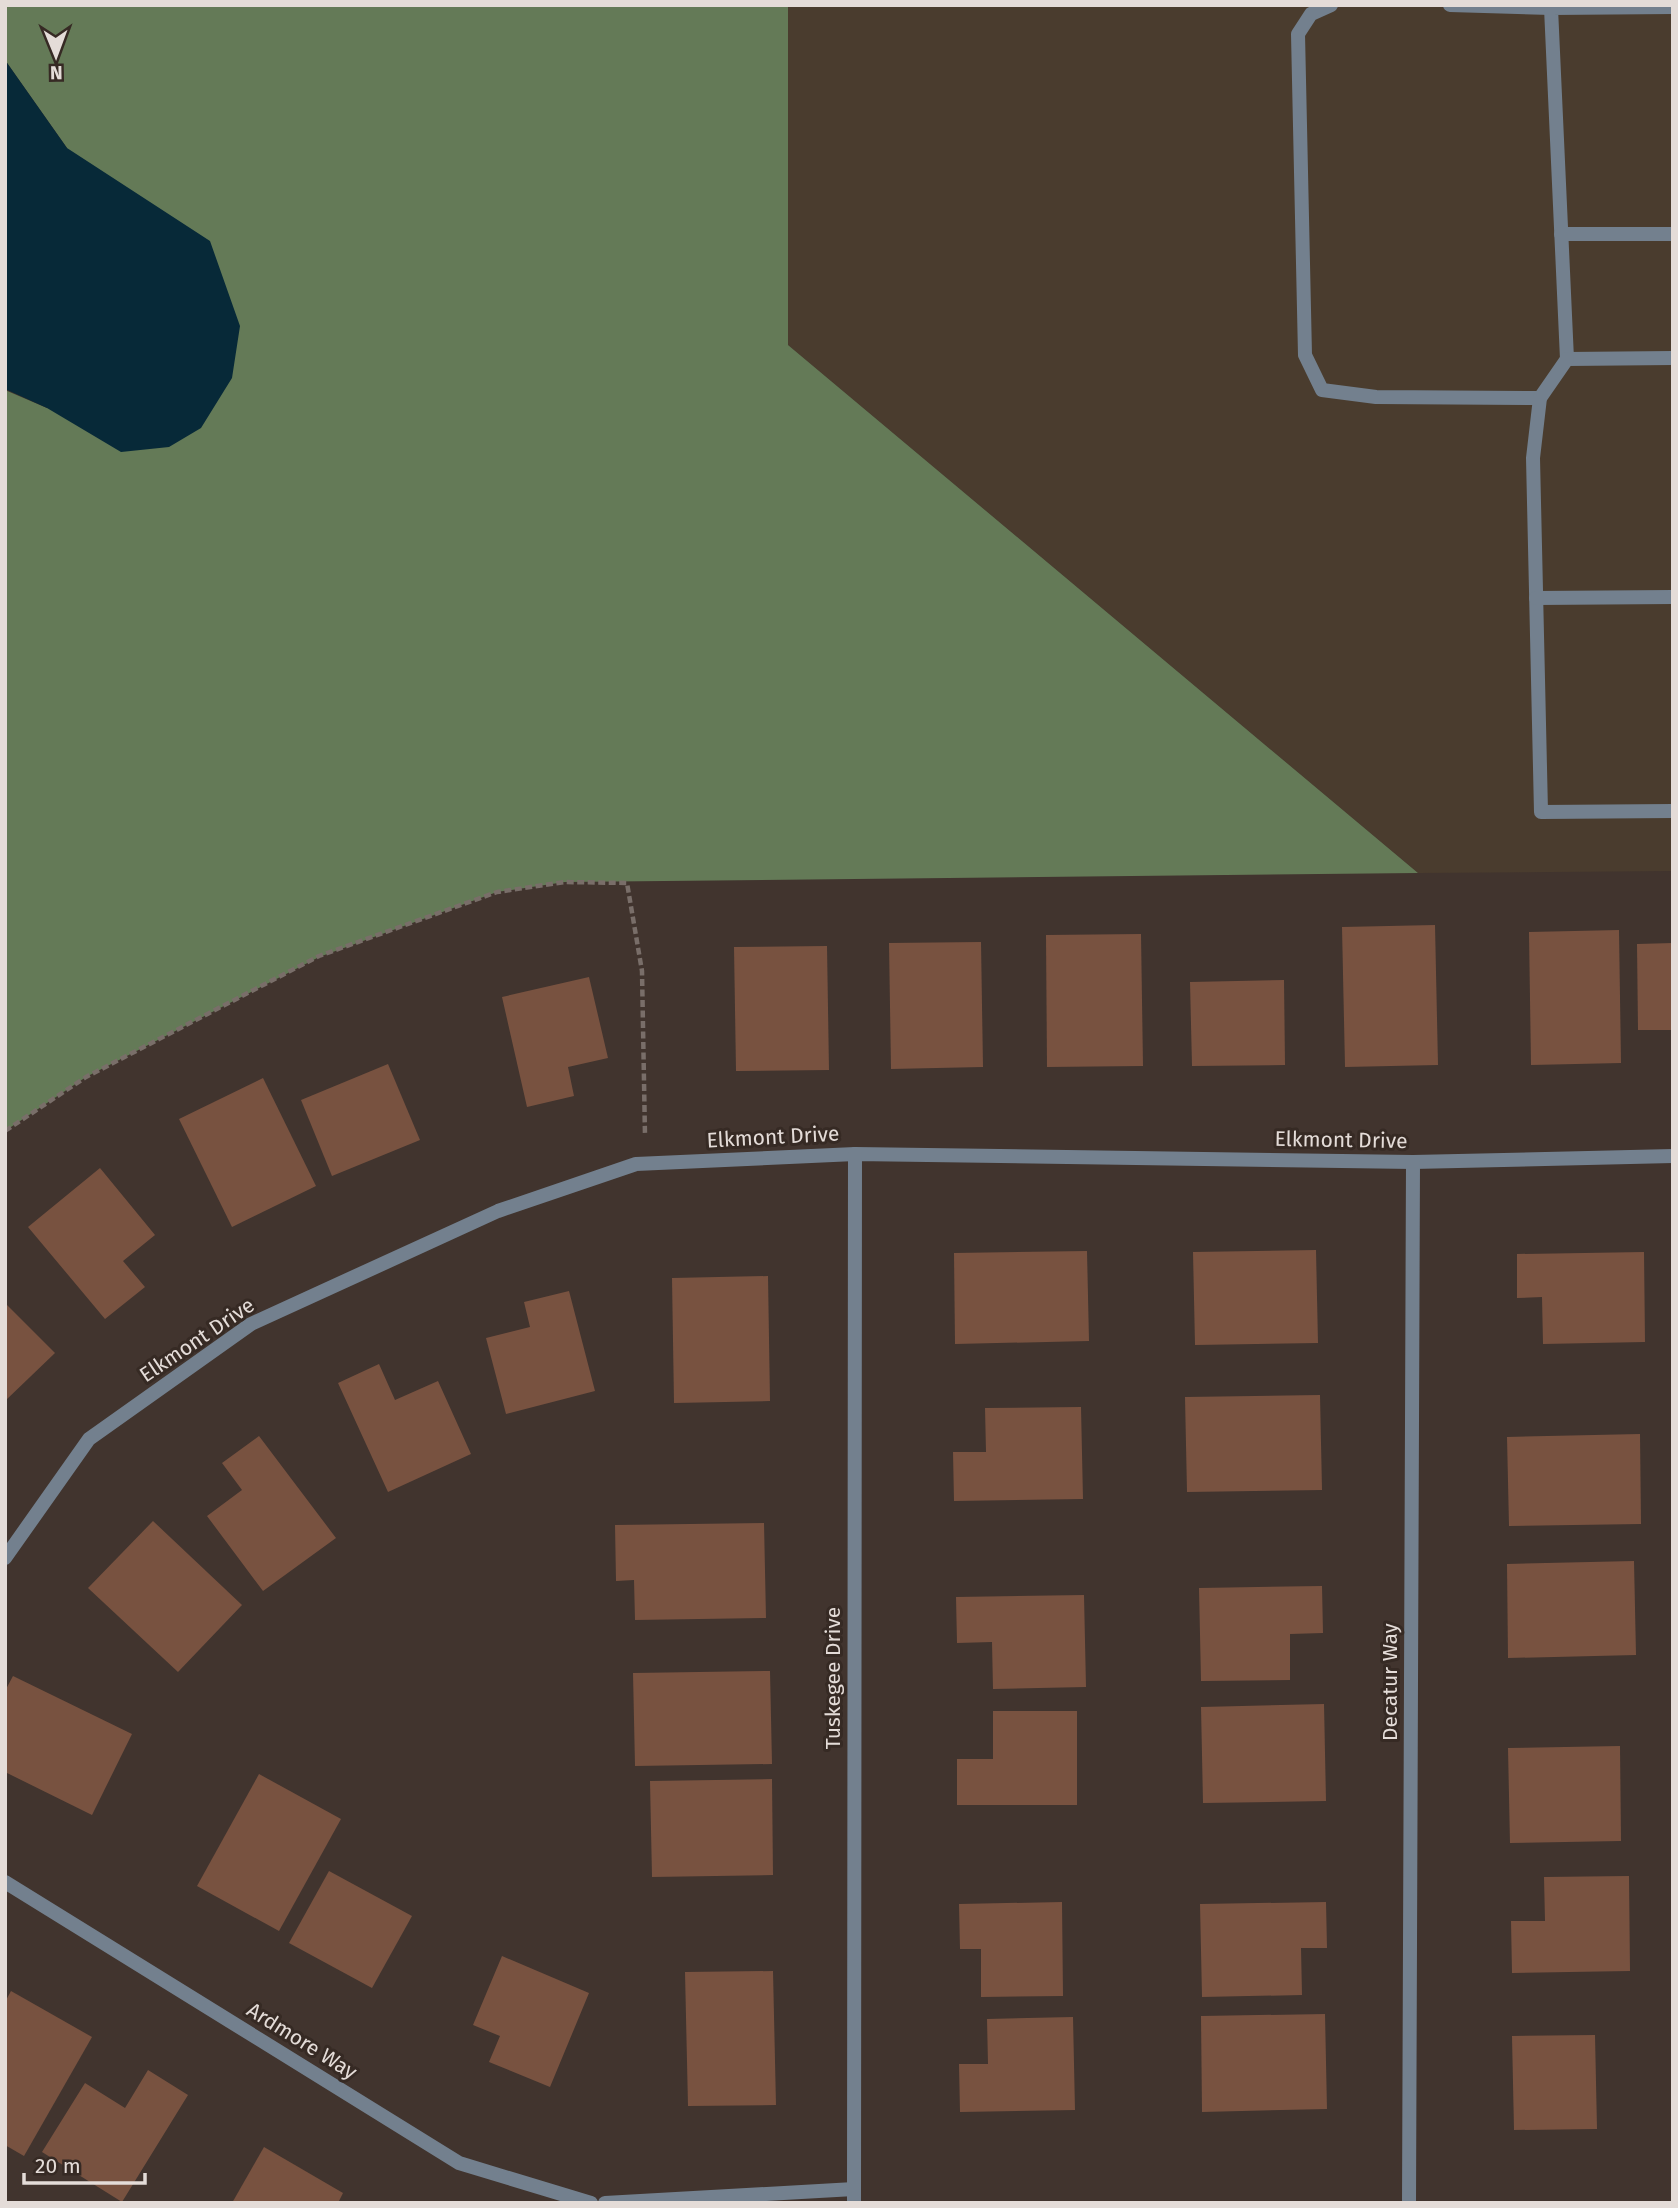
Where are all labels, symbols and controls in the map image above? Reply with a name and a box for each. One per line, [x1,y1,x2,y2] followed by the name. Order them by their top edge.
[21,21,91,91] north arrow
[50,61,63,84] text: N
[706,1121,840,1153] street label: Elkmont Drive
[1274,1126,1408,1154] street label: Elkmont Drive
[135,1292,259,1388] street label: Elkmont Drive
[820,1607,846,1749] street label: Tuskegee Drive
[1377,1622,1403,1741] street label: Decatur Way
[242,1997,362,2085] street label: Ardmore Way
[24,2142,145,2186] scale bar
[35,2153,81,2179] text: 20 m

